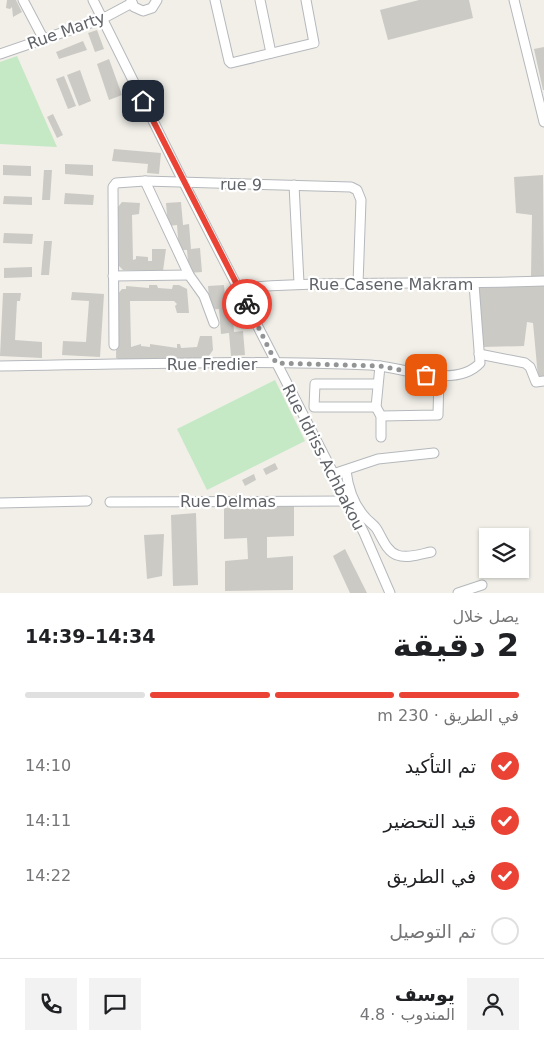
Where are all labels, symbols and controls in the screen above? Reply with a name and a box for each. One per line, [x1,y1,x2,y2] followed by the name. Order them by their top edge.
[25,8,108,53] street label: Rue Marty
[122,80,164,122] pin
[129,87,157,115] icon: home
[220,175,262,194] street label: rue 9
[309,275,473,294] street label: Rue Casene Makram
[222,279,272,329] courier
[233,290,261,318] icon: bike
[405,354,447,396] pin
[167,355,258,374] street label: Rue Fredier
[412,361,440,389] icon: bag
[278,381,369,533] street label: Rue Idriss Achbakou
[180,492,276,511] street label: Rue Delmas
[479,528,529,578] map controls
[479,528,529,578] button: layers
[452,607,519,626] text: يصل خلال
[25,625,155,647] text: 14:34–14:39
[393,626,519,664] text: 2 دقيقة
[377,706,519,725] text: في الطريق · 230 m
[491,752,519,780] icon: check
[405,755,476,777] text: تم التأكيد
[25,756,71,775] text: 14:10
[491,807,519,835] icon: check
[383,810,476,832] text: قيد التحضير
[25,811,71,830] text: 14:11
[491,862,519,890] icon: check
[387,865,476,887] text: في الطريق
[25,866,71,885] text: 14:22
[389,920,476,942] text: تم التوصيل
[25,978,77,1030] button: phone
[89,978,141,1030] button: chat
[467,978,519,1030] button: person
[395,983,455,1005] text: يوسف
[360,1005,455,1024] text: المندوب · 4.8

